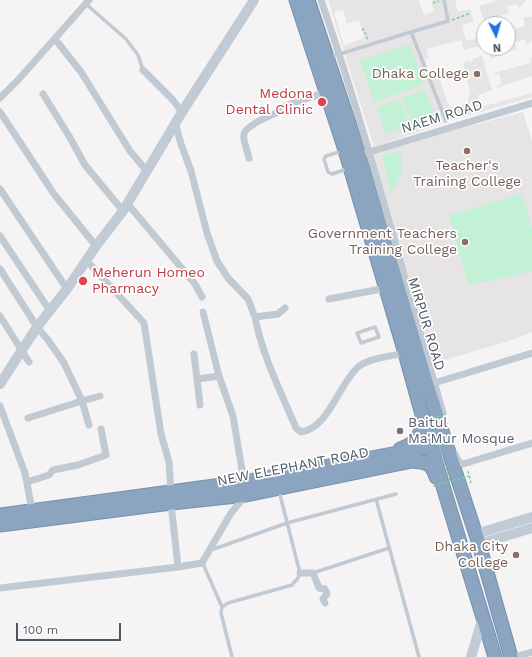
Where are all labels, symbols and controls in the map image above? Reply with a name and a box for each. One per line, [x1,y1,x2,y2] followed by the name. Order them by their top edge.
[476,16,516,56] north arrow
[492,41,502,54] text: N
[372,66,469,82] place label: Dhaka College
[472,69,482,79] marker: Dhaka College
[226,86,313,118] place label: Medona Dental Clinic
[316,96,328,108] marker: Medona Dental Clinic
[399,97,485,137] street label: NAEM ROAD
[462,146,472,156] marker: Teacher's Training College
[413,158,521,190] place label: Teacher's Training College
[308,226,457,258] place label: Government Teachers Training College
[460,237,470,247] marker: Government Teachers Training College
[92,265,205,298] place label: Meherun Homeo Pharmacy
[77,275,89,287] marker: Meherun Homeo Pharmacy
[404,275,448,373] street label: MIRPUR ROAD
[408,415,515,448] place label: Baitul Ma'Mur Mosque
[395,426,405,436] marker: Baitul Ma'Mur Mosque
[216,444,370,490] street label: NEW ELEPHANT ROAD
[434,539,508,572] place label: Dhaka City College
[511,550,521,560] marker: Dhaka City College
[18,615,123,641] scale bar
[23,623,58,637] text: 100 m

